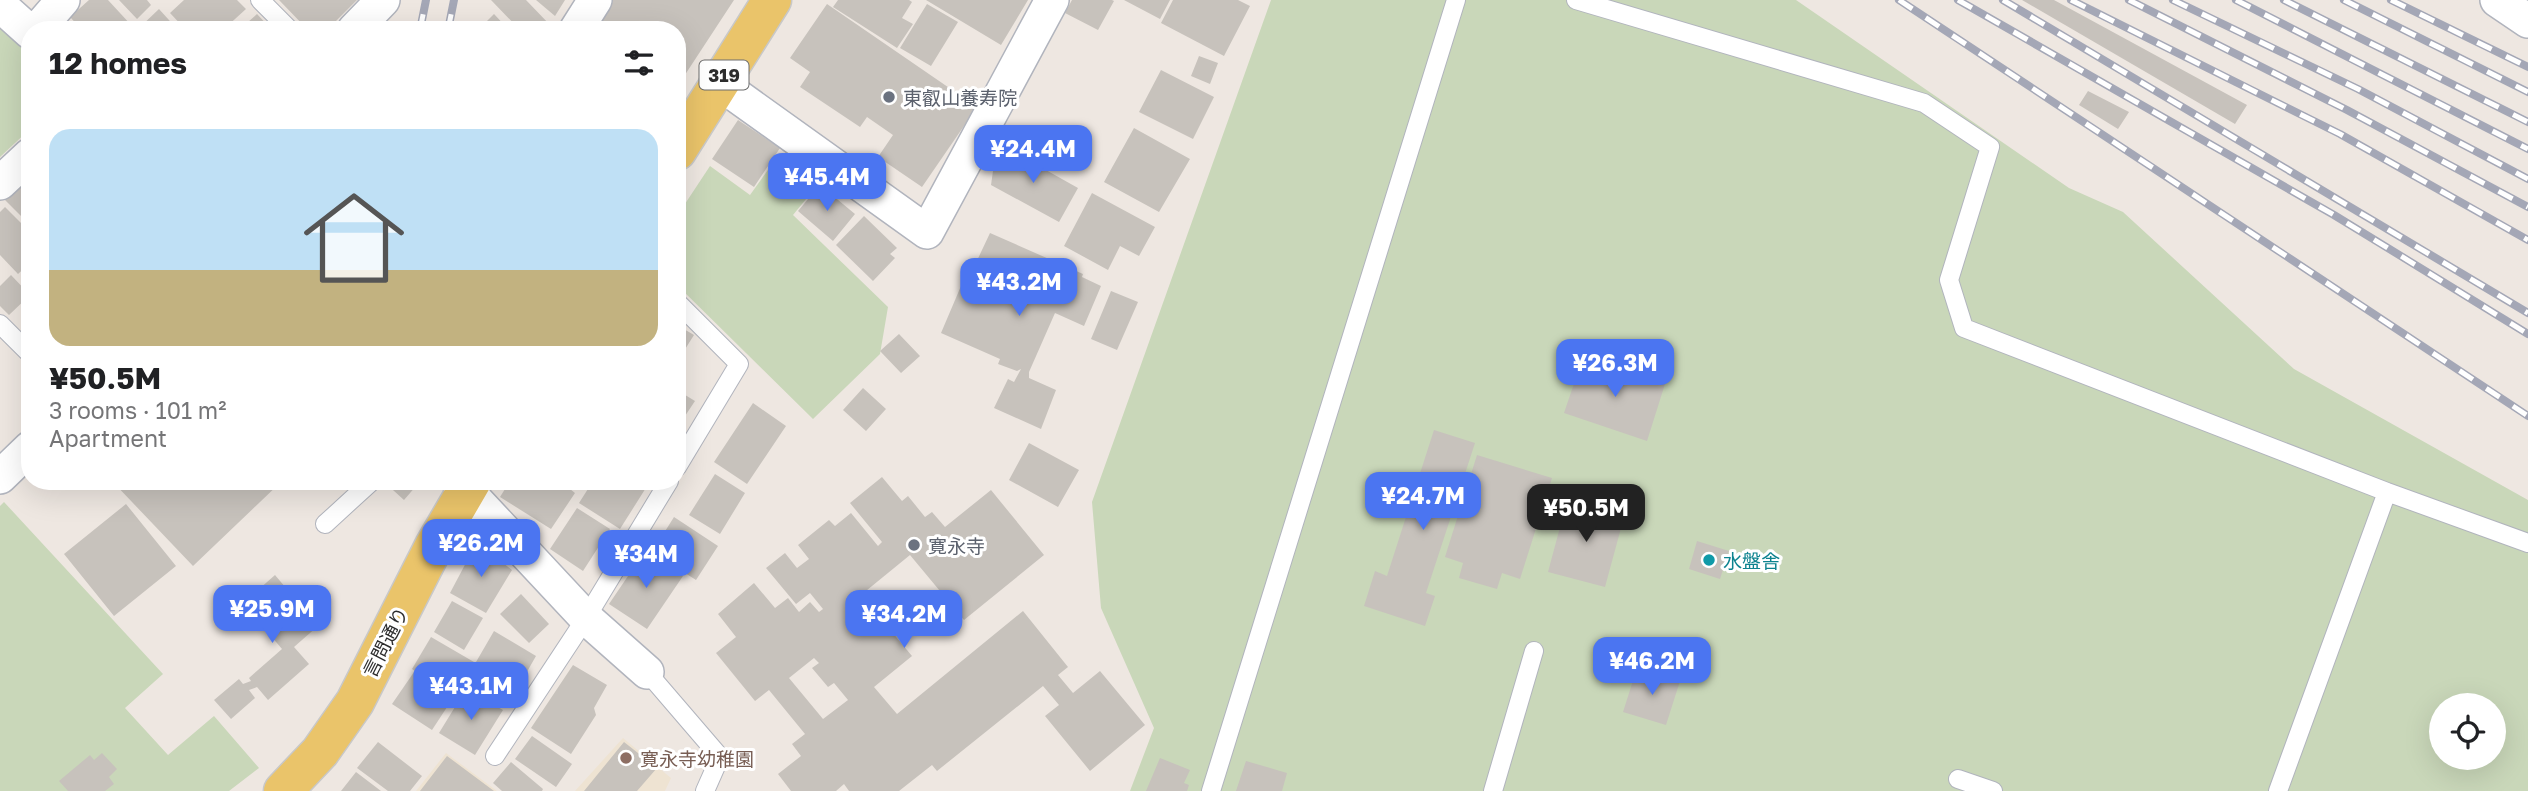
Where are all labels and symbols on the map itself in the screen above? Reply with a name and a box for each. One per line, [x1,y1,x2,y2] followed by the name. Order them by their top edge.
[700,60,748,90] road number: 319
[903,86,1017,109] place label: 東叡山養寿院
[881,89,897,105] marker: 東叡山養寿院
[976,125,1090,185] pin: ¥24.4M
[770,154,884,213] pin: ¥45.4M
[962,258,1076,318] pin: ¥43.2M
[1558,340,1672,399] pin: ¥26.3M
[1366,472,1480,532] pin: ¥24.7M
[1529,484,1643,544] pin: ¥50.5M
[424,520,538,579] pin: ¥26.2M
[605,530,687,590] pin: ¥34M
[928,534,985,557] place label: 寛永寺
[906,537,922,553] marker: 寛永寺
[1723,549,1780,572] place label: 水盤舎
[1701,552,1717,568] marker: 水盤舎
[215,586,329,645] pin: ¥25.9M
[847,590,961,650] pin: ¥34.2M
[357,603,413,681] street label: 言問通り
[1595,638,1709,697] pin: ¥46.2M
[414,662,528,722] pin: ¥43.1M
[640,747,754,770] place label: 寛永寺幼稚園
[618,750,634,766] marker: 寛永寺幼稚園

